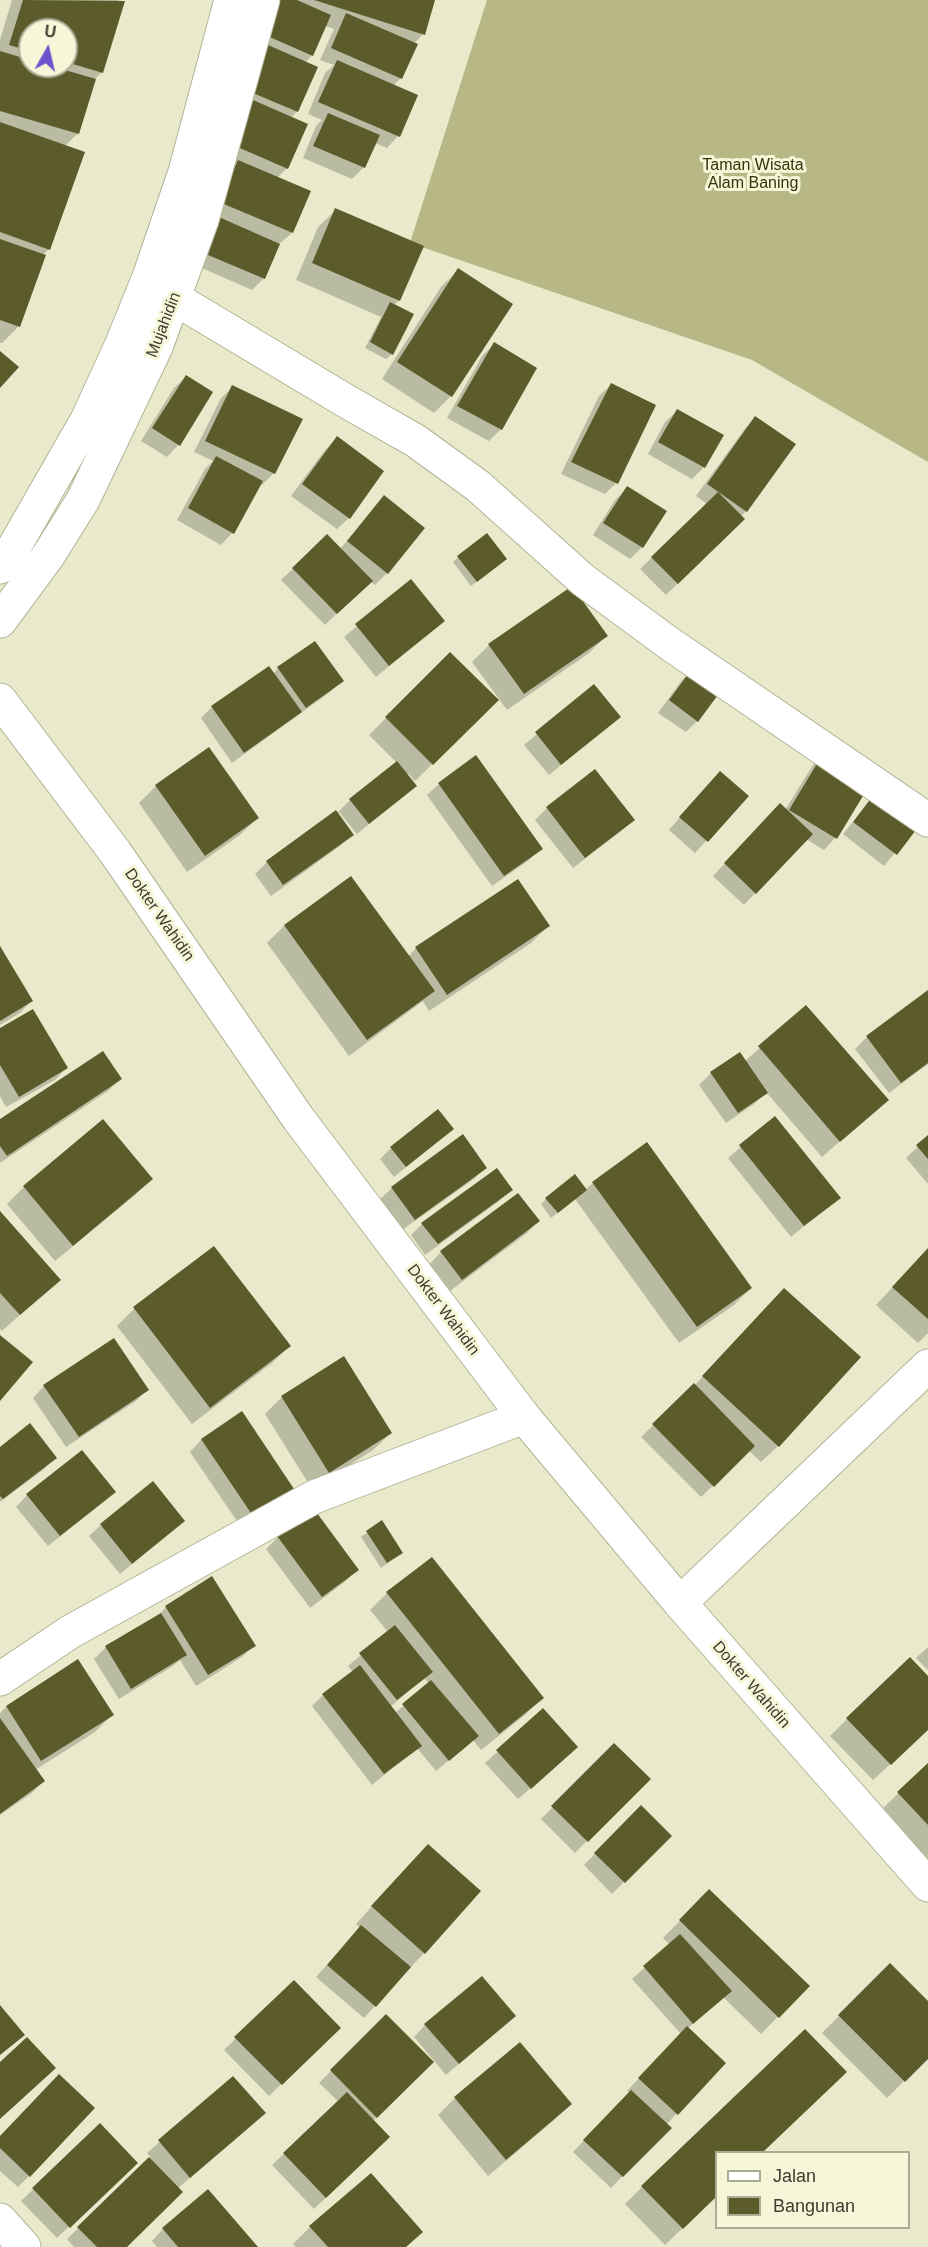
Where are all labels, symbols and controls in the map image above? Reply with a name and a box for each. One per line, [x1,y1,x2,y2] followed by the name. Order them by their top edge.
[18,18,78,78] north arrow
[43,22,57,41] text: U
[702,156,804,194] park label: Taman Wisata Alam Baning
[143,290,185,360] street label: Mujahidin
[120,865,198,965] street label: Dokter Wahidin
[403,1261,483,1359] street label: Dokter Wahidin
[708,1638,794,1732] street label: Dokter Wahidin
[715,2151,910,2229] legend
[773,2166,816,2186] text: Jalan
[773,2196,855,2216] text: Bangunan

